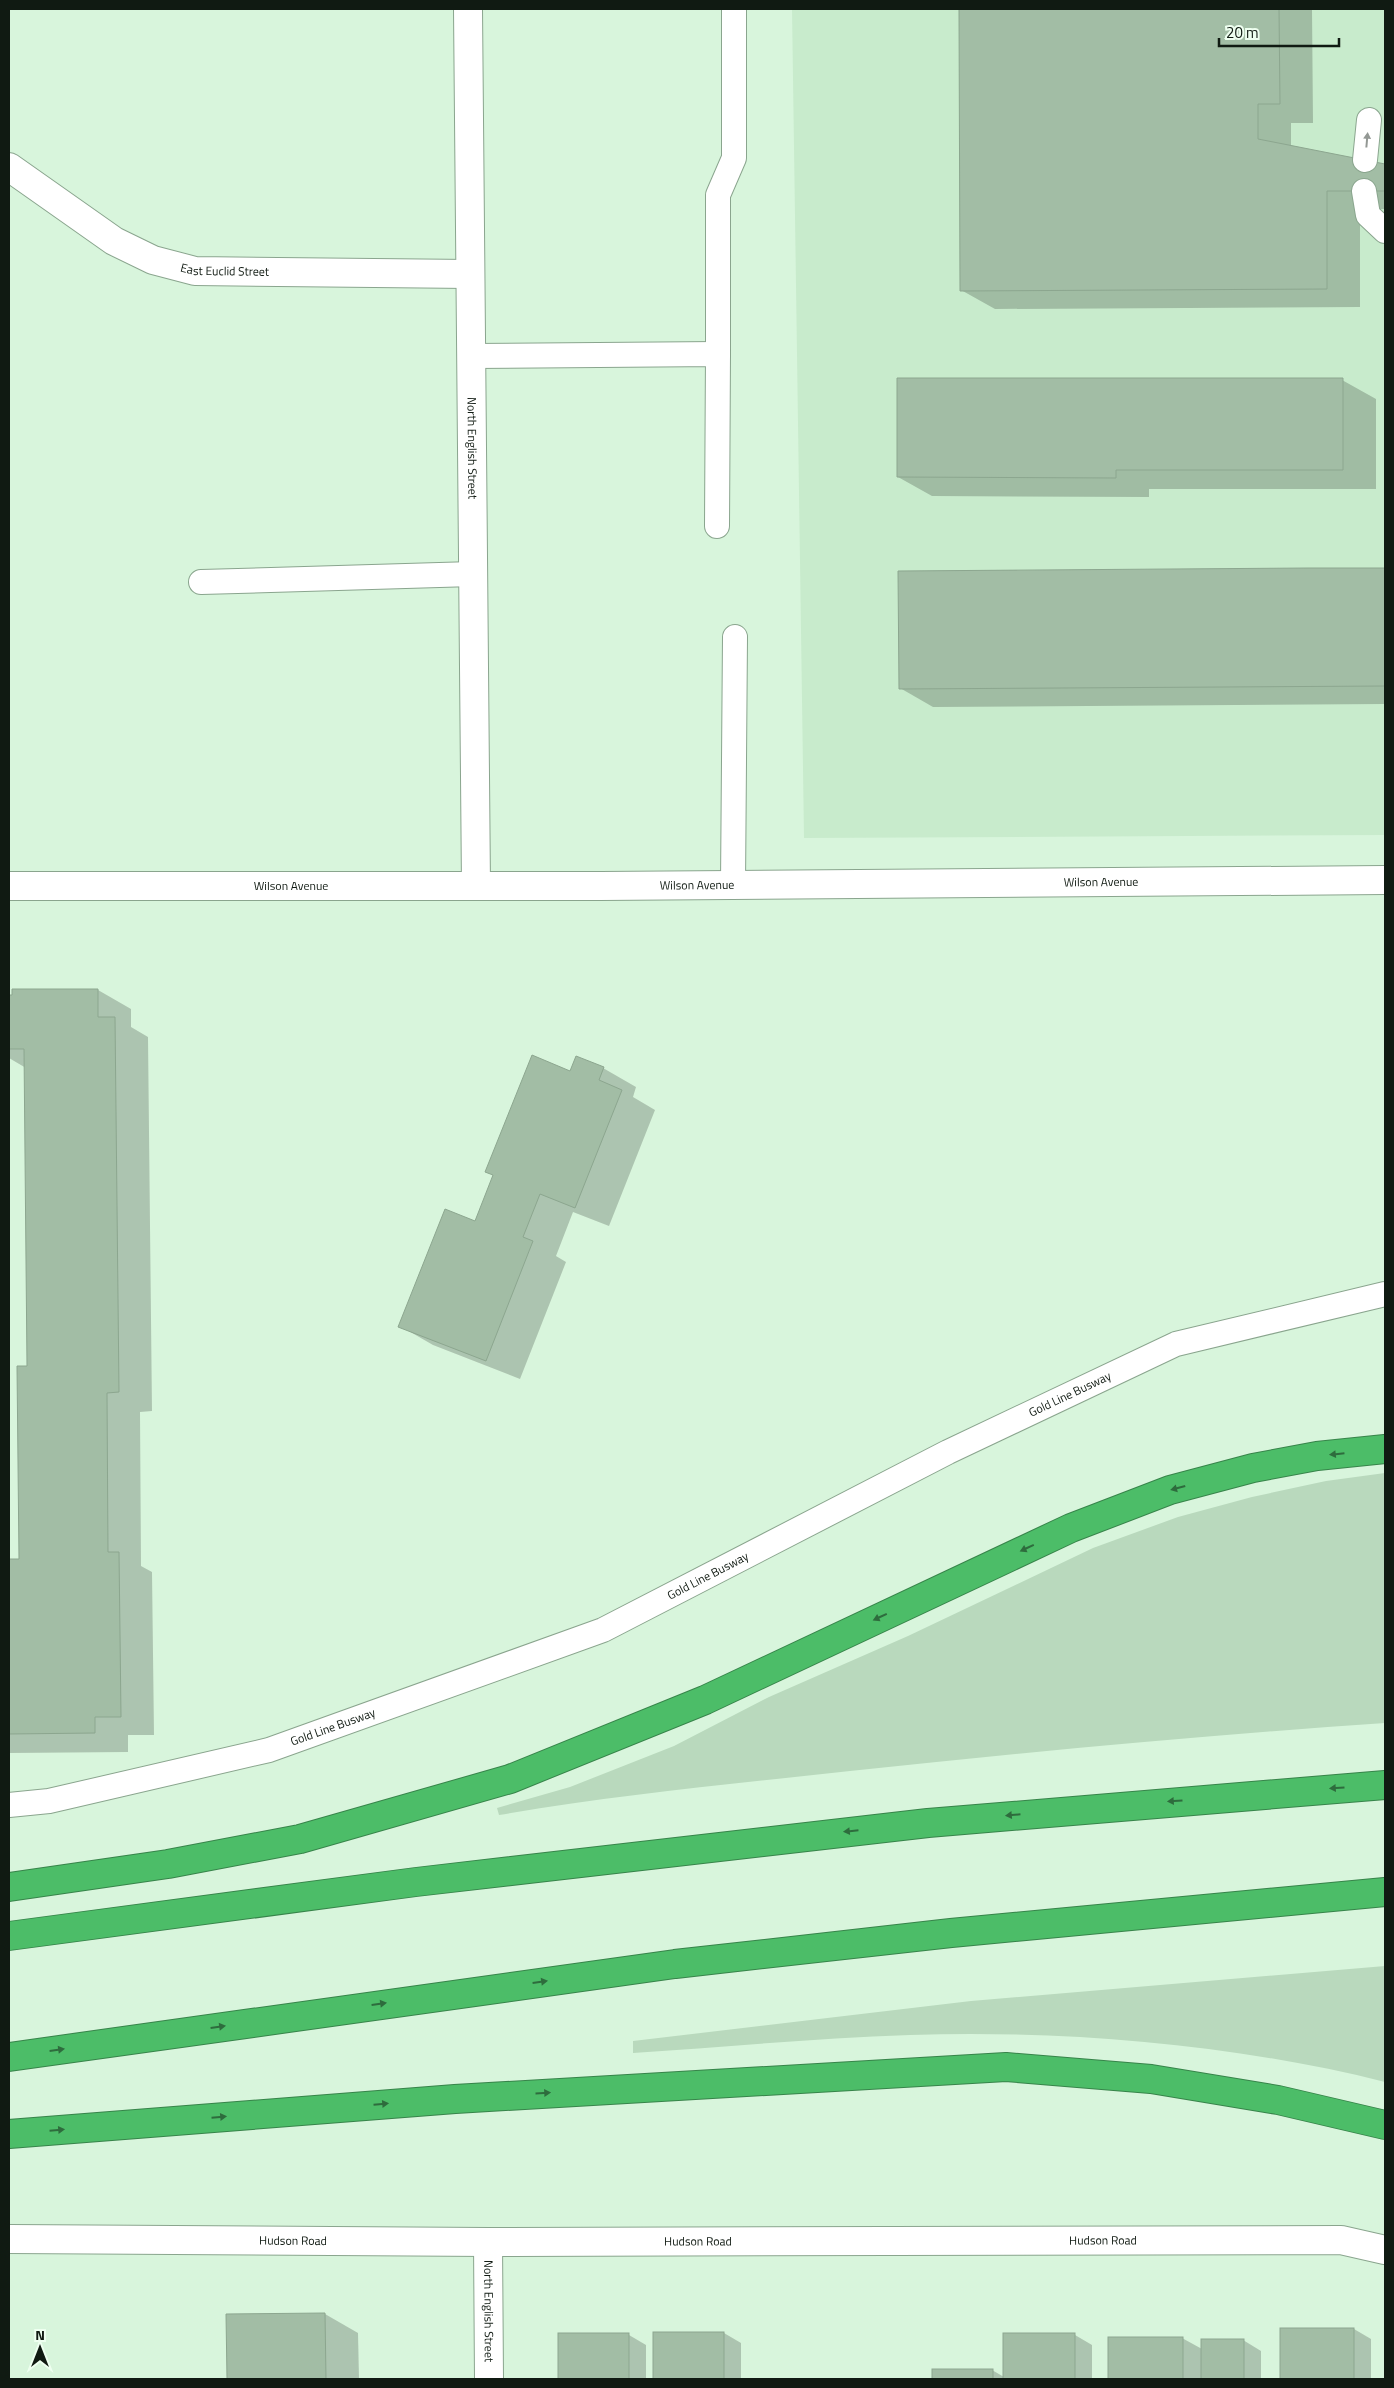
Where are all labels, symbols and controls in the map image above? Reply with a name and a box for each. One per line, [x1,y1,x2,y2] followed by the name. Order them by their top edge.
[1219,15,1339,47] scale bar
[1226,21,1259,44] text: 20 m
[1363,132,1371,148] one-way arrow
[179,258,270,281] street label: East Euclid Street
[463,397,482,500] street label: North English Street
[1064,872,1138,891] street label: Wilson Avenue
[660,875,734,895] street label: Wilson Avenue
[254,876,328,895] street label: Wilson Avenue
[1025,1366,1114,1422] street label: Gold Line Busway
[1328,1450,1344,1458] one-way arrow
[1171,1484,1186,1492] one-way arrow
[1020,1544,1035,1553] one-way arrow
[664,1546,752,1604] street label: Gold Line Busway
[873,1614,887,1622] one-way arrow
[288,1702,378,1751] street label: Gold Line Busway
[1328,1785,1344,1793] one-way arrow
[1166,1797,1182,1805] one-way arrow
[1004,1811,1020,1819] one-way arrow
[843,1827,859,1835] one-way arrow
[532,1978,548,1986] one-way arrow
[371,2000,387,2008] one-way arrow
[210,2023,226,2031] one-way arrow
[49,2046,65,2054] one-way arrow
[536,2089,552,2097] one-way arrow
[374,2100,390,2108] one-way arrow
[212,2113,228,2121] one-way arrow
[50,2126,66,2134] one-way arrow
[1069,2230,1137,2250] street label: Hudson Road
[259,2231,327,2250] street label: Hudson Road
[664,2231,732,2251] street label: Hudson Road
[479,2260,499,2363] street label: North English Street
[15,2323,65,2373] north arrow
[35,2324,45,2345] text: N

